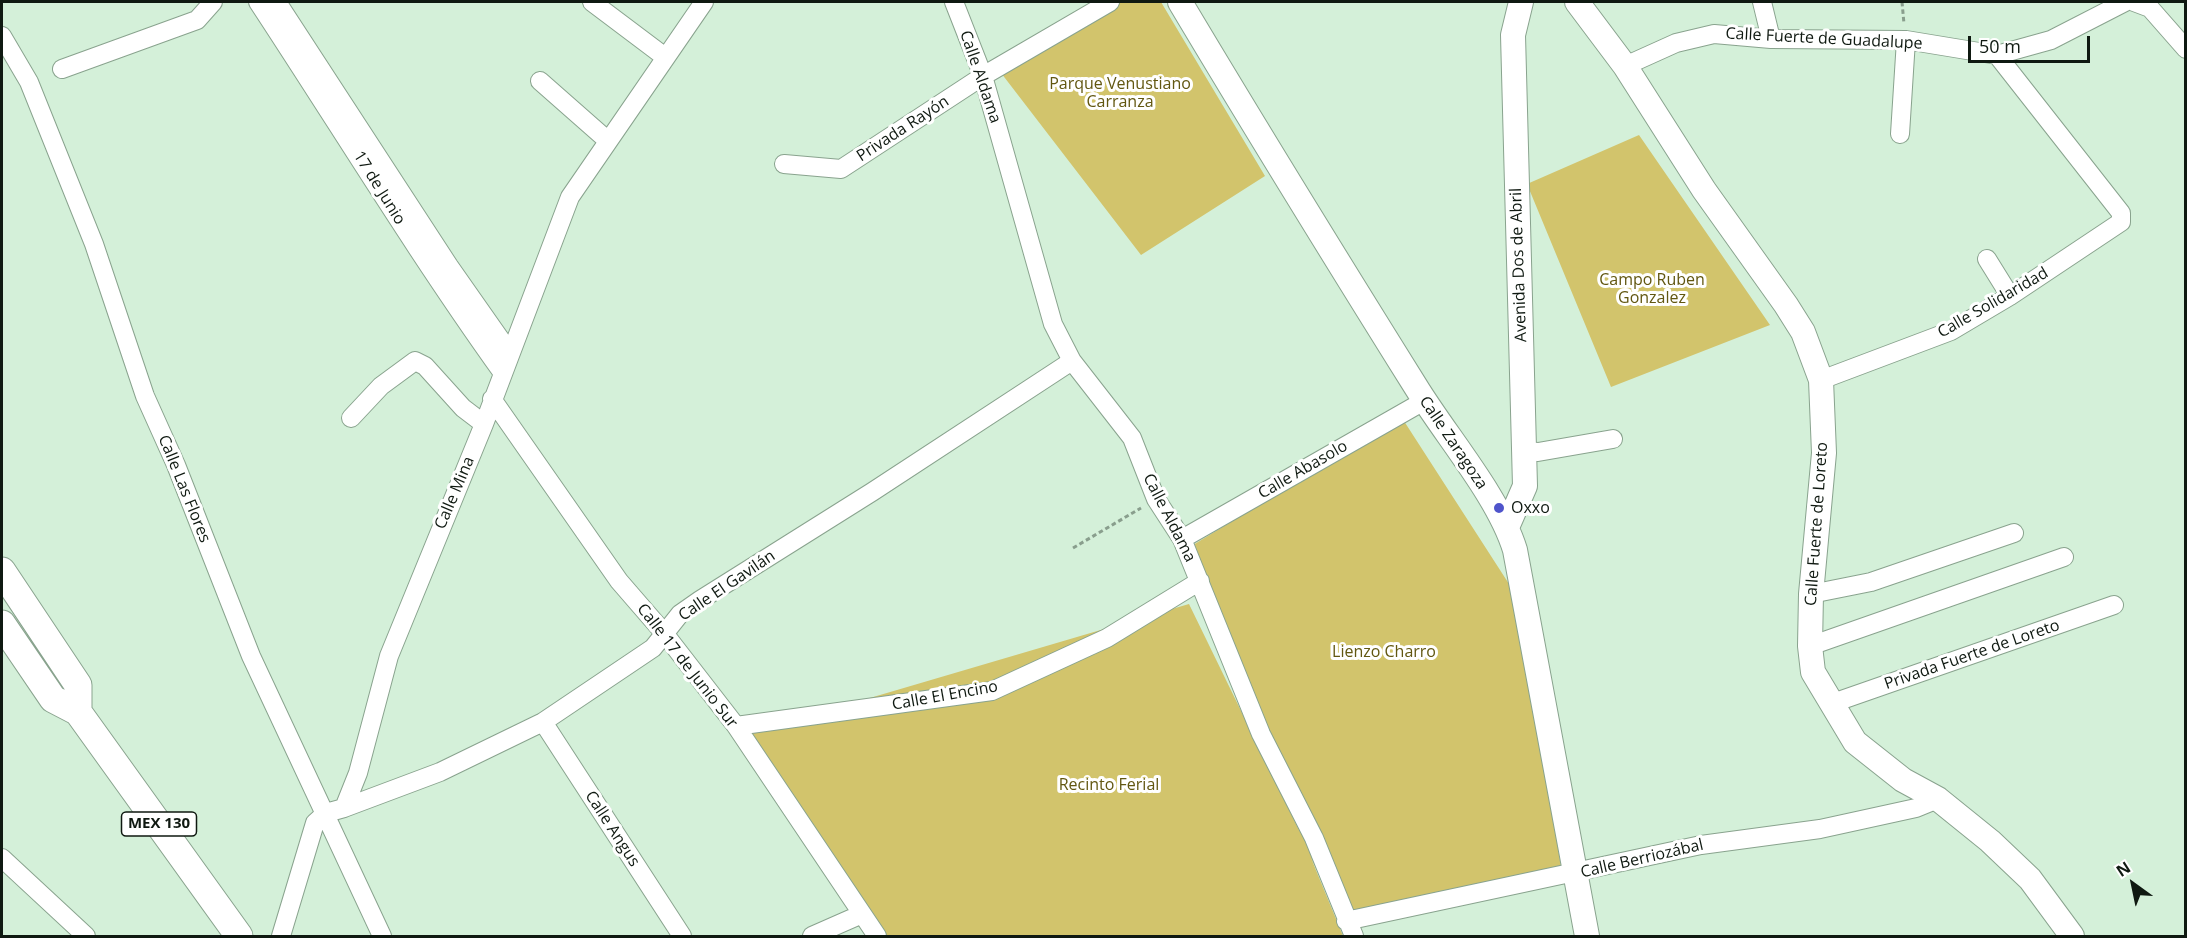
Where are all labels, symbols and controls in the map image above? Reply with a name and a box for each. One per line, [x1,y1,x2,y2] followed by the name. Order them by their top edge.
[1725,24,1923,54] street label: Calle Fuerte de Guadalupe
[1971,24,2092,62] scale bar
[955,28,1005,126] street label: Calle Aldama
[1979,34,2021,58] text: 50 m
[1049,74,1191,112] park label: Parque Venustiano Carranza
[853,92,953,166] street label: Privada Rayón
[349,148,409,228] street label: 17 de Junio
[1507,188,1531,342] street label: Avenida Dos de Abril
[1934,264,2052,342] street label: Calle Solidaridad
[1599,270,1705,308] park label: Campo Ruben Gonzalez
[1415,393,1491,493] street label: Calle Zaragoza
[154,432,214,546] street label: Calle Las Flores
[1255,437,1351,503] street label: Calle Abasolo
[1802,441,1832,607] street label: Calle Fuerte de Loreto
[431,454,479,532] street label: Calle Mina
[1138,471,1200,565] street label: Calle Aldama
[1511,498,1550,518] place label: Oxxo
[1492,501,1506,515] marker: Oxxo
[675,547,779,625] street label: Calle El Gavilán
[633,600,741,732] street label: Calle 17 de Junio Sur
[1882,616,2062,694] street label: Privada Fuerte de Loreto
[1332,642,1436,662] park label: Lienzo Charro
[891,677,999,715] street label: Calle El Encino
[1059,775,1159,795] park label: Recinto Ferial
[580,788,644,870] street label: Calle Angus
[122,812,196,836] road number: MEX 130
[1579,836,1705,882] street label: Calle Berriozábal
[2103,854,2163,914] north arrow
[2112,856,2135,882] text: N

